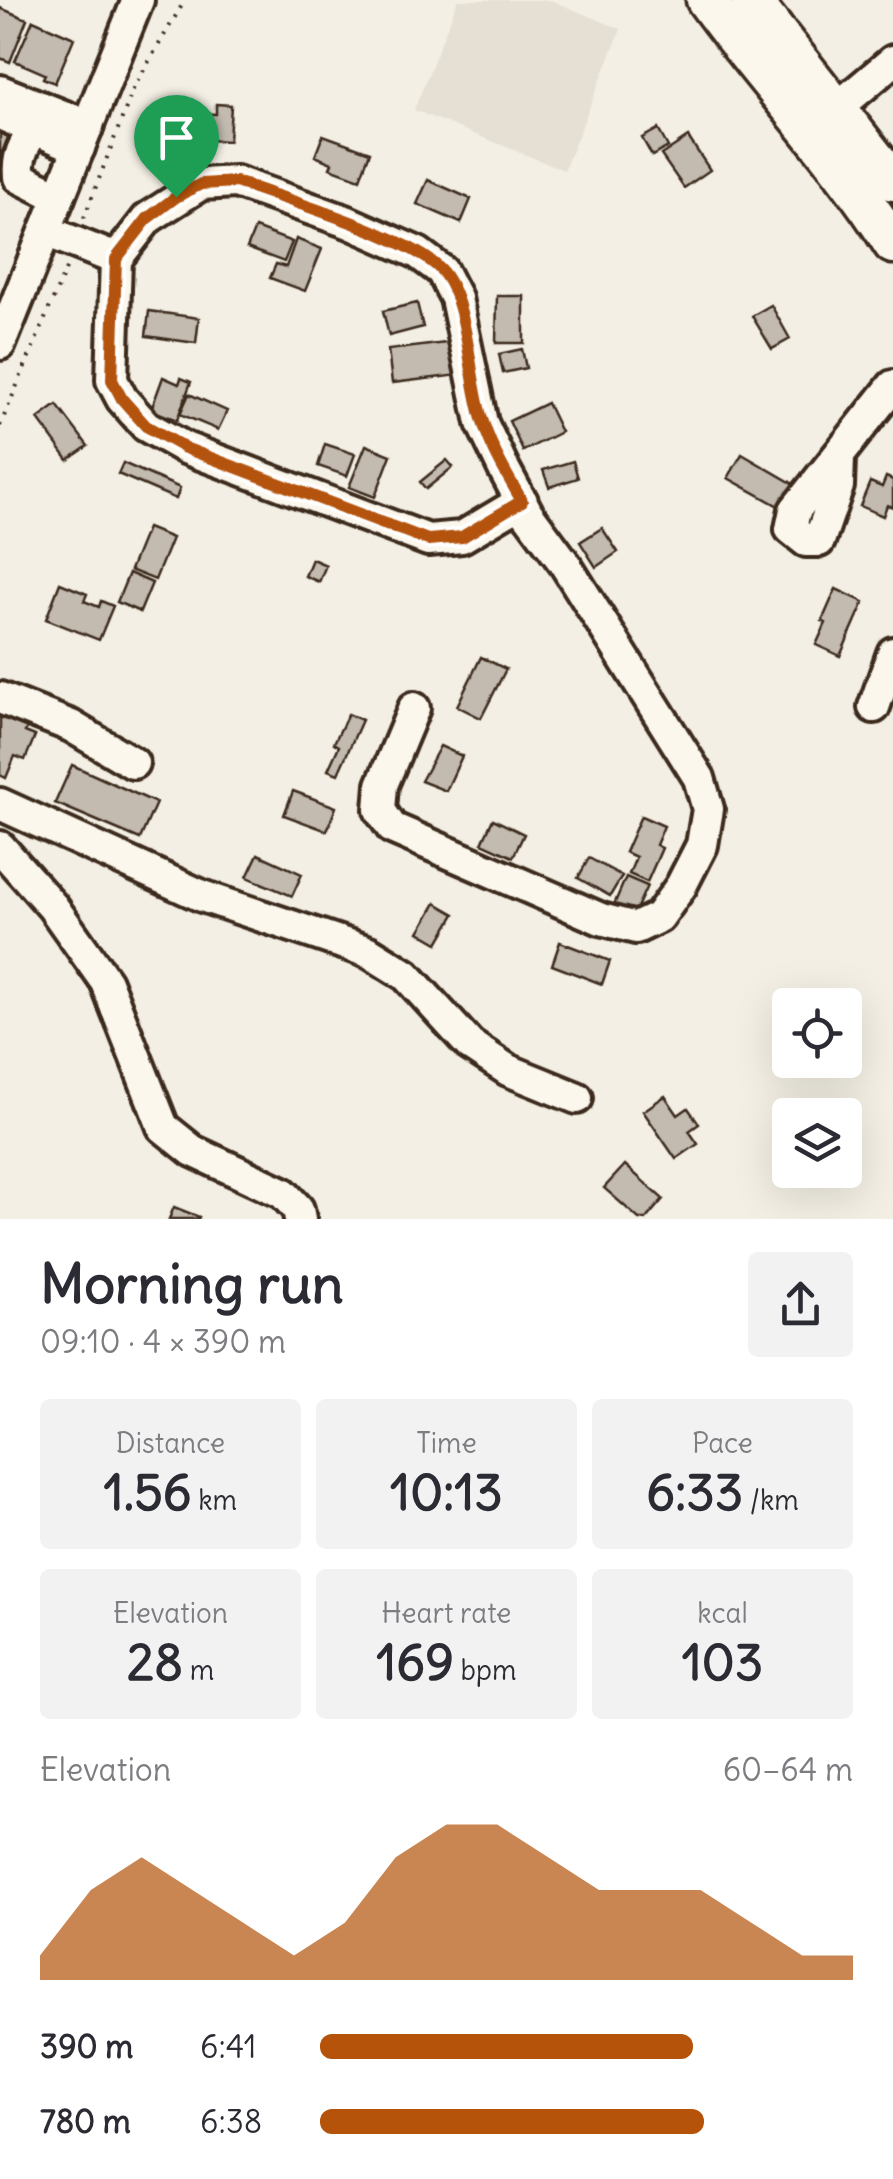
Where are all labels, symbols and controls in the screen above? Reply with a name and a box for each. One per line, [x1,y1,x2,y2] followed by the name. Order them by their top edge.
[134,95,219,198] pin
[149,110,204,165] icon: arrive
[772,988,862,1188] map controls
[772,988,862,1078] button: locate
[772,1098,862,1188] button: layers
[40,1249,344,1318] text: Morning run
[748,1252,853,1357] button: share
[40,1321,286,1362] text: 09:10 · 4 × 390 m
[116,1425,225,1461] text: Distance
[416,1425,477,1461] text: Time
[692,1425,753,1461] text: Pace
[104,1461,192,1524] text: 1.56
[390,1461,503,1524] text: 10:13
[646,1461,743,1524] text: 6:33
[192,1482,237,1518] text: km
[743,1482,799,1518] text: /km
[113,1595,228,1631] text: Elevation
[382,1595,511,1631] text: Heart rate
[697,1595,748,1631] text: kcal
[127,1631,183,1694] text: 28
[376,1631,454,1694] text: 169
[682,1631,763,1694] text: 103
[183,1652,214,1688] text: m
[454,1652,517,1688] text: bpm
[40,1749,171,1790] text: Elevation
[723,1749,853,1790] text: 60–64 m
[40,2026,133,2067] text: 390 m
[200,2026,257,2067] text: 6:41
[40,2101,131,2142] text: 780 m
[200,2101,262,2142] text: 6:38

